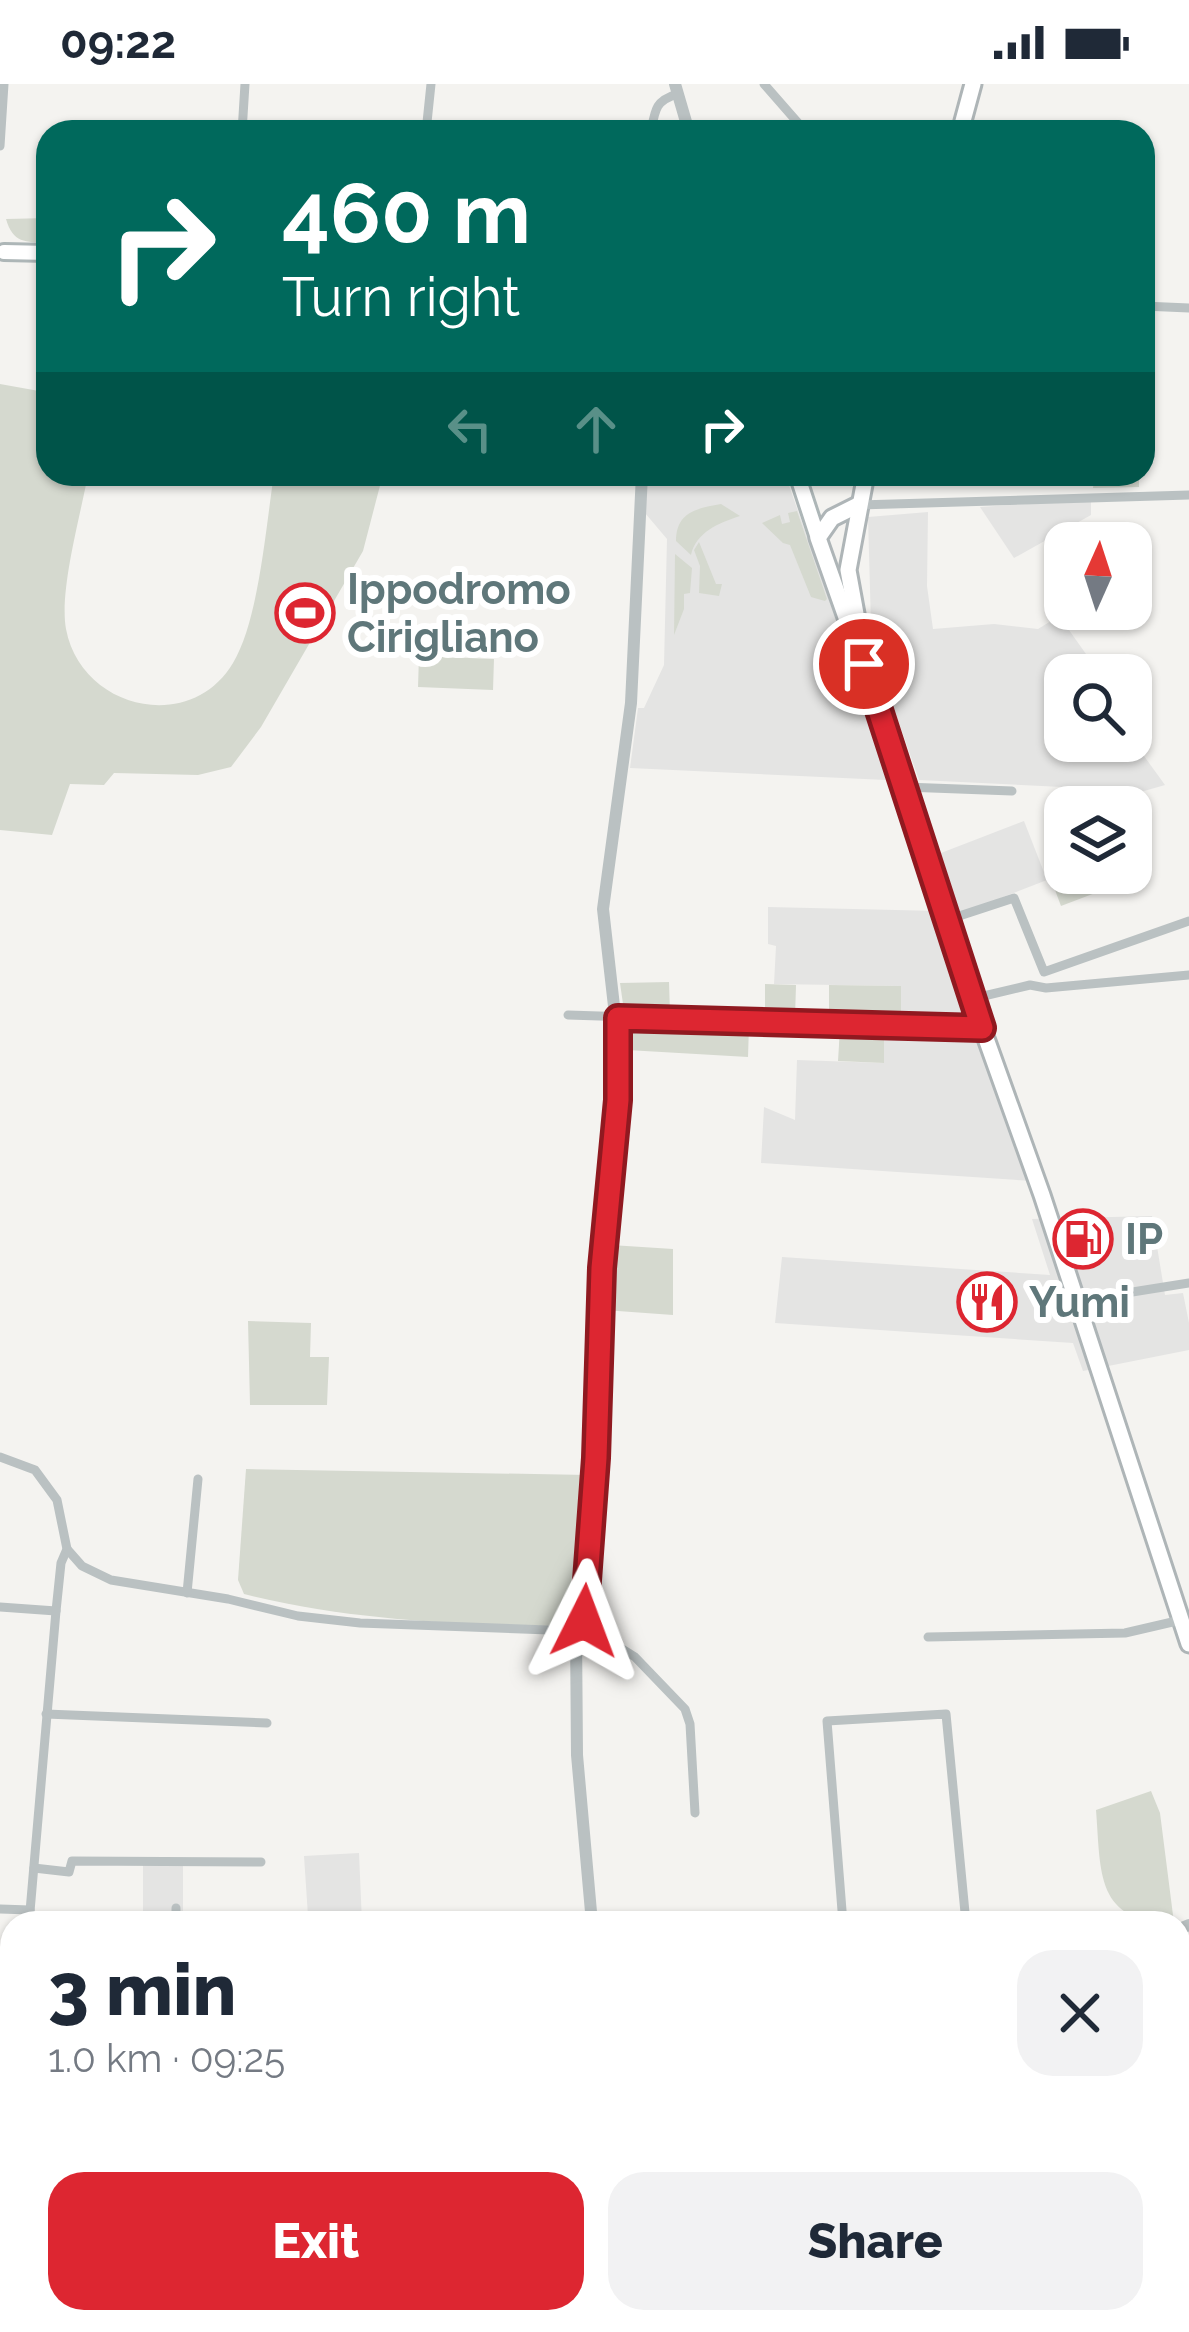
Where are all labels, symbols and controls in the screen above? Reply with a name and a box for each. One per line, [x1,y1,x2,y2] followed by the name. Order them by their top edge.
[60,16,176,69] text: 09:22
[282,164,531,263] text: 460 m
[84,168,240,324] icon: right
[282,265,520,329] text: Turn right
[437,396,503,462] icon: left
[563,396,629,462] icon: ahead
[689,396,755,462] icon: right
[1044,522,1152,630] north arrow
[1044,522,1152,894] map controls
[347,565,571,662] place label: Ippodromo Cirigliano
[274,582,336,644] sports icon: Ippodromo Cirigliano
[813,613,915,715] pin
[831,631,897,697] icon: arrive
[1044,654,1152,762] button: search
[1044,786,1152,894] button: layers
[1052,1208,1114,1270] fuel station icon: IP
[1125,1215,1163,1264] place label: IP
[956,1271,1018,1333] restaurant icon: Yumi
[1029,1278,1130,1327] place label: Yumi
[521,1558,647,1684] position arrow
[48,1947,237,2032] text: 3 min
[1017,1950,1143,2076] button: close
[48,2035,285,2081] text: 1.0 km · 09:25
[48,2172,584,2310] button: Exit
[608,2172,1143,2310] button: Share

